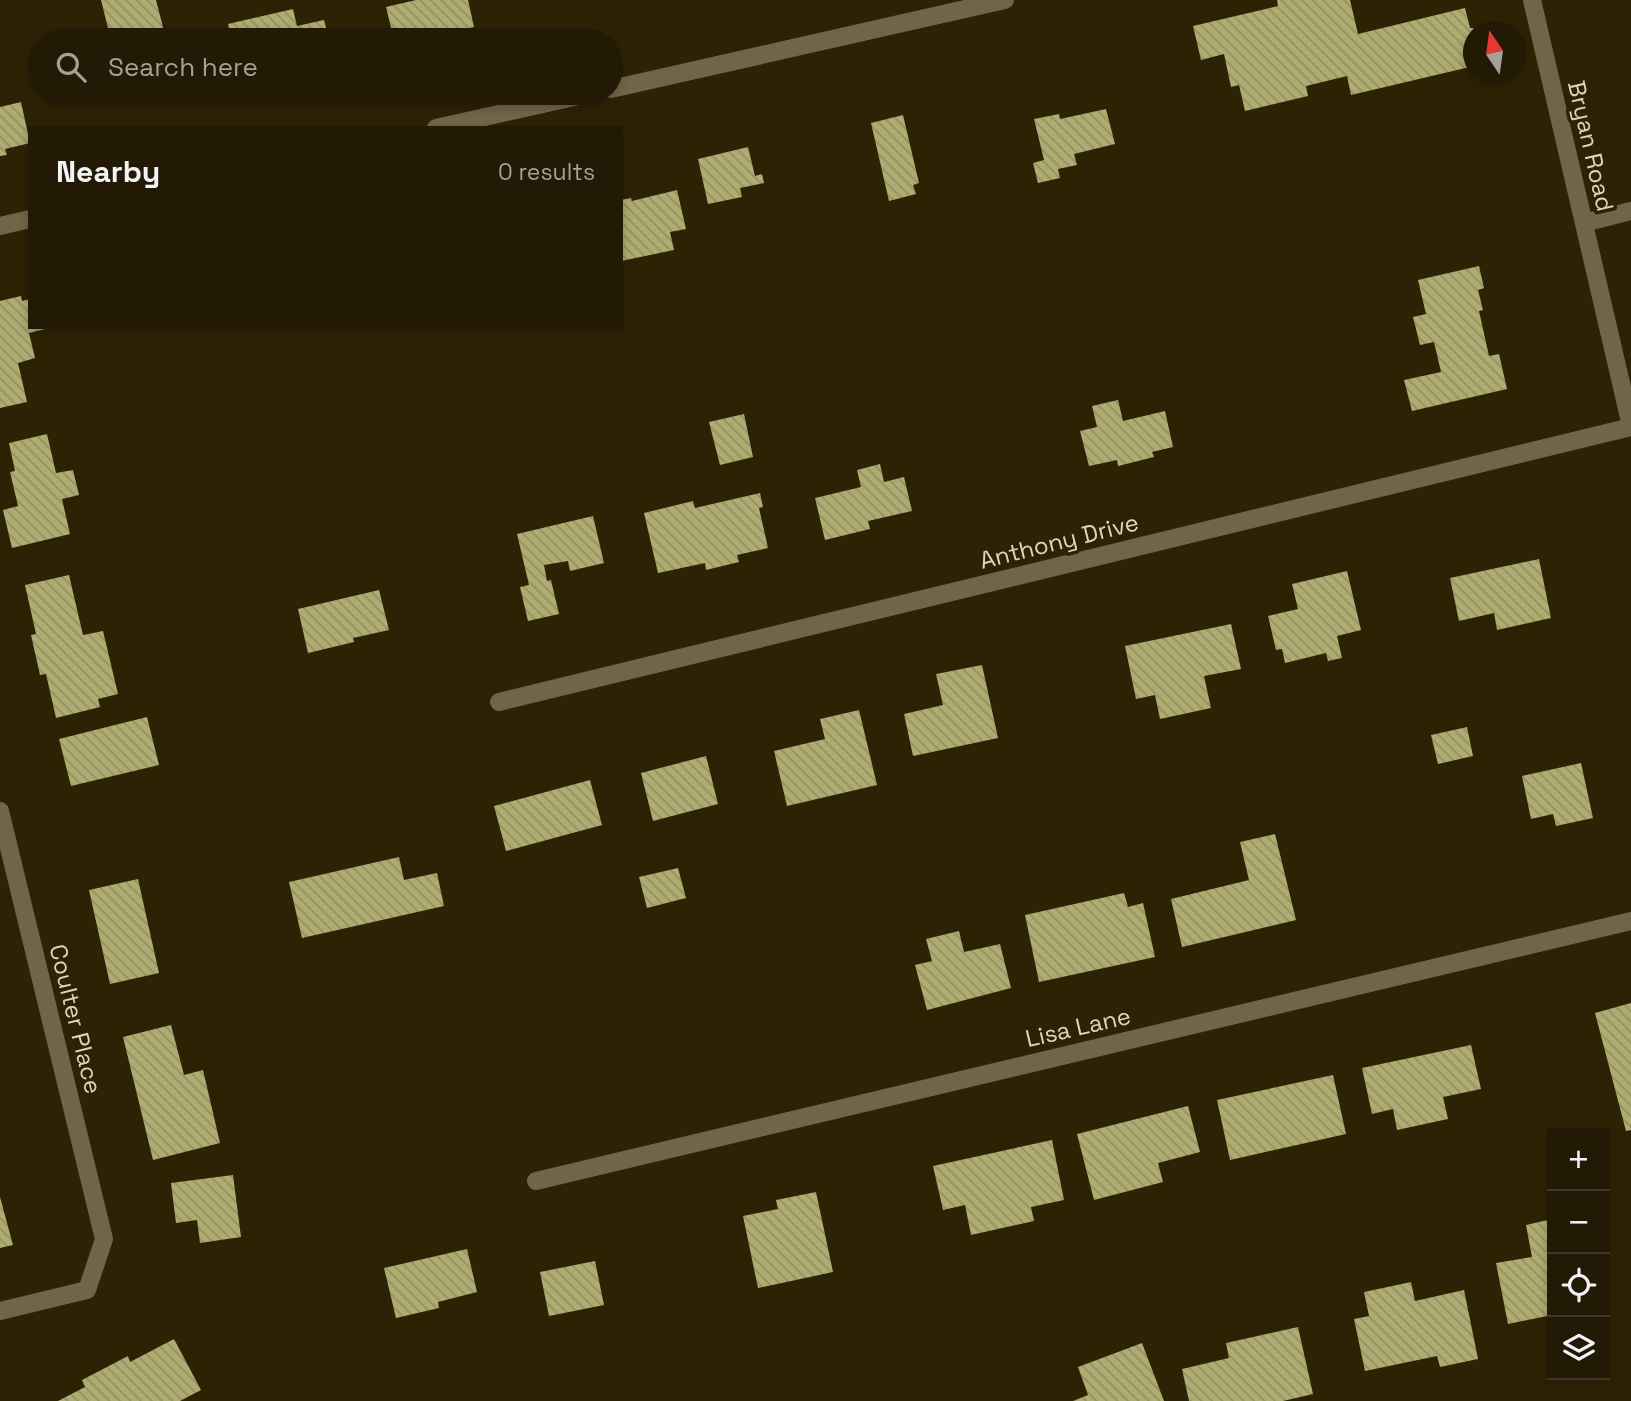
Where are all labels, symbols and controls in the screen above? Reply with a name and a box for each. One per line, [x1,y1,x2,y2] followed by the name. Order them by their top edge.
[1463,21,1526,84] north arrow
[28,28,623,105] search box
[52,48,90,86] icon: search
[108,50,258,84] text: Search here
[1561,78,1621,214] street label: Bryan Road
[56,152,160,191] text: Nearby
[498,157,595,187] text: 0 results
[976,506,1142,576] street label: Anthony Drive
[42,941,110,1097] street label: Coulter Place
[1022,1000,1134,1054] street label: Lisa Lane
[1547,1128,1610,1380] map controls
[1547,1128,1610,1191] button: +
[1547,1191,1610,1254] button: −
[1547,1254,1610,1317] button: locate
[1547,1317,1610,1380] button: layers

